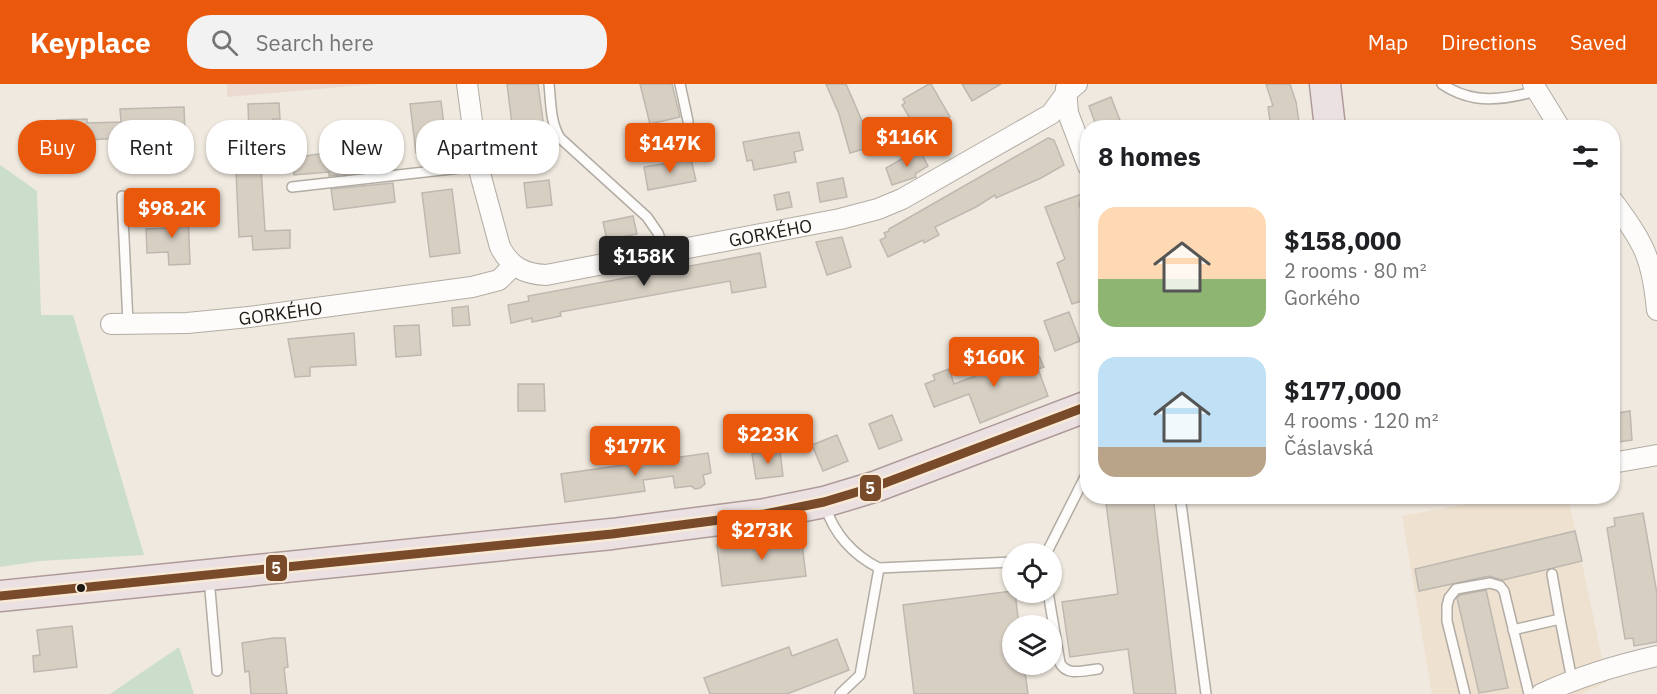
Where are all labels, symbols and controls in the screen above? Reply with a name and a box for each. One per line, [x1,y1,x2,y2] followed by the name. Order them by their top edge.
[187,15,607,69] search box
[30,24,151,61] text: Keyplace
[208,26,241,59] icon: search
[256,28,374,57] text: Search here
[1368,28,1408,56] text: Map
[1441,28,1537,56] text: Directions
[1570,28,1627,56] text: Saved
[865,117,949,168] pin: $116K
[18,120,96,174] chip: Buy
[108,120,194,174] chip: Rent
[206,120,307,174] chip: Filters
[319,120,404,174] chip: New
[416,120,559,174] chip: Apartment
[628,123,712,174] pin: $147K
[876,123,938,150] text: $116K
[639,129,701,156] text: $147K
[1098,139,1201,173] text: 8 homes
[1569,140,1602,173] icon: filters
[123,188,221,239] pin: $98.2K
[138,194,206,221] text: $98.2K
[727,213,814,251] street label: GORKÉHO
[1284,223,1401,257] text: $158,000
[1146,231,1218,303] icon: home
[602,236,686,287] pin: $158K
[613,242,675,269] text: $158K
[1284,257,1427,284] text: 2 rooms · 80 m²
[1284,284,1360,311] text: Gorkého
[238,296,324,329] street label: GORKÉHO
[952,337,1036,388] pin: $160K
[963,343,1025,370] text: $160K
[1284,373,1401,407] text: $177,000
[1146,381,1218,453] icon: home
[1284,407,1439,434] text: 4 rooms · 120 m²
[726,414,810,465] pin: $223K
[737,420,799,447] text: $223K
[593,426,677,477] pin: $177K
[604,432,666,459] text: $177K
[1284,434,1374,461] text: Čáslavská
[859,474,882,502] line badge: 5
[865,478,875,498] text: 5
[720,510,804,561] pin: $273K
[731,516,793,543] text: $273K
[1002,543,1062,675] map controls
[1002,543,1062,603] button: locate
[265,554,288,582] line badge: 5
[271,558,281,578] text: 5
[75,582,87,594] unlabelled marker
[1002,615,1062,675] button: layers

